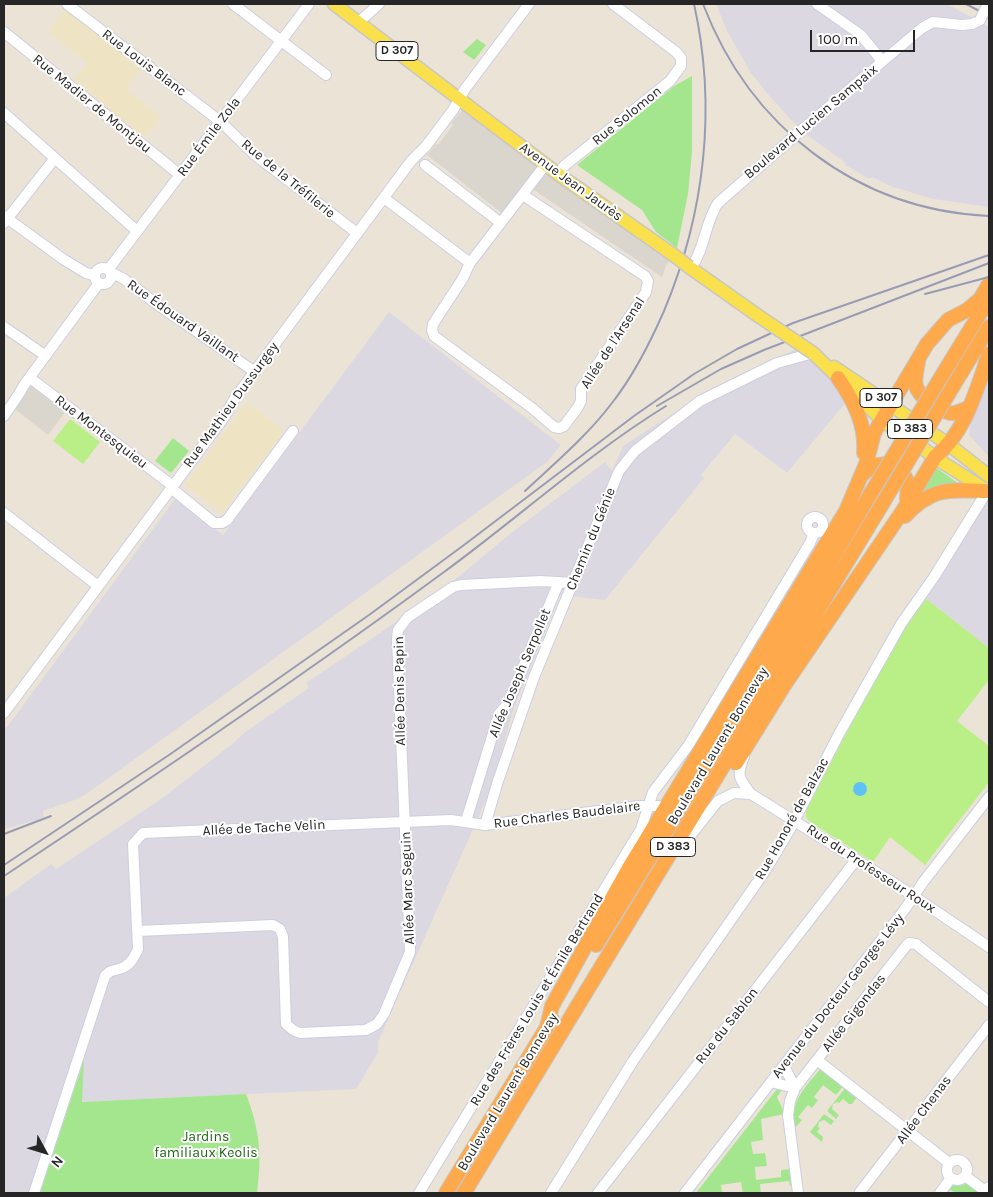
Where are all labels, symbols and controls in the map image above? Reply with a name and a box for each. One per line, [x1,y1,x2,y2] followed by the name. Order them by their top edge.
[813,20,918,52] scale bar
[99,26,189,100] street label: Rue Louis Blanc
[818,30,858,48] text: 100 m
[376,41,418,60] road number: D 307
[29,51,155,157] street label: Rue Madier de Montjau
[741,61,881,183] street label: Boulevard Lucien Sampaix
[589,83,665,149] street label: Rue Solomon
[174,94,244,180] street label: Rue Émile Zola
[238,136,338,222] street label: Rue de la Tréfilerie
[516,139,626,225] street label: Avenue Jean Jaurès
[124,276,242,366] street label: Rue Édouard Vaillant
[577,294,649,392] street label: Allée de l'Arsenal
[180,339,282,471] street label: Rue Mathieu Dussurgey
[860,388,902,408] road number: D 307
[51,392,151,472] street label: Rue Montesquieu
[888,419,932,438] road number: D 383
[563,485,619,593] street label: Chemin du Génie
[485,606,555,740] street label: Allée Joseph Serpollet
[391,636,409,746] street label: Allée Denis Papin
[664,664,772,828] street label: Boulevard Laurent Bonnevay
[751,755,833,883] street label: Rue Honoré de Balzac
[493,798,641,832] street label: Rue Charles Baudelaire
[202,816,326,840] street label: Allée de Tache Velin
[803,821,939,917] street label: Rue du Professeur Roux
[398,831,418,945] street label: Allée Marc Seguin
[650,838,696,856] road number: D 383
[467,891,607,1109] street label: Rue des Frères Louis et Émile Bertrand
[768,910,908,1082] street label: Avenue du Docteur Georges Lévy
[818,971,890,1055] street label: Allée Gigondas
[692,985,762,1067] street label: Rue du Sablon
[454,1010,562,1174] street label: Boulevard Laurent Bonnevay
[893,1072,955,1148] street label: Allée Chenas
[20,1127,70,1177] north arrow
[154,1129,258,1162] park label: Jardins familiaux Keolis
[47,1152,67,1171] text: N

